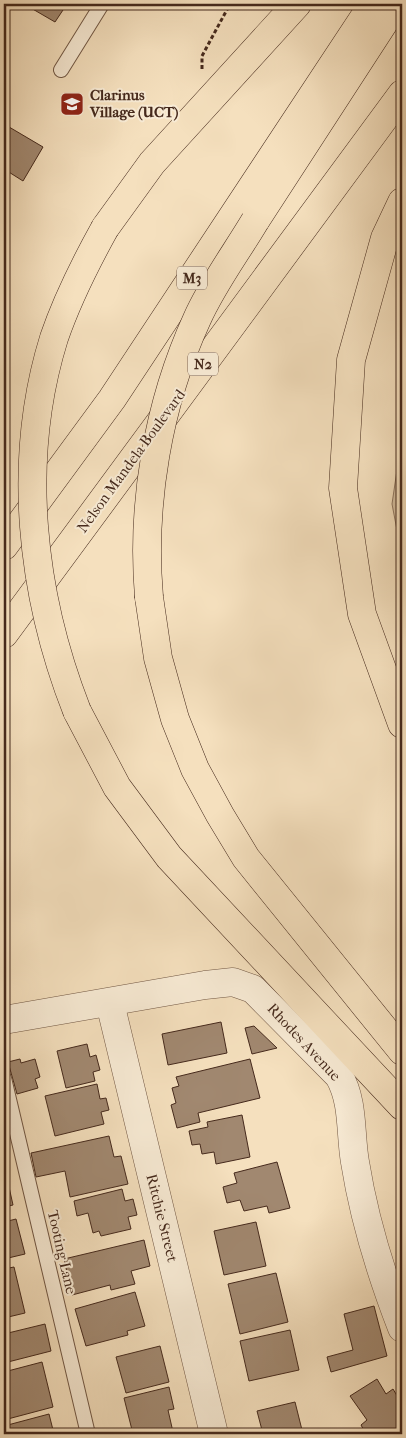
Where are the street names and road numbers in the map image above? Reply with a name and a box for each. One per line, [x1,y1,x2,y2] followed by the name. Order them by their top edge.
[177,266,207,290] road number: M3
[188,352,218,376] road number: N2
[73,385,189,536] street label: Nelson Mandela Boulevard
[263,999,345,1085] street label: Rhodes Avenue
[142,1172,182,1265] street label: Ritchie Street
[44,1208,81,1296] street label: Tooting Lane

